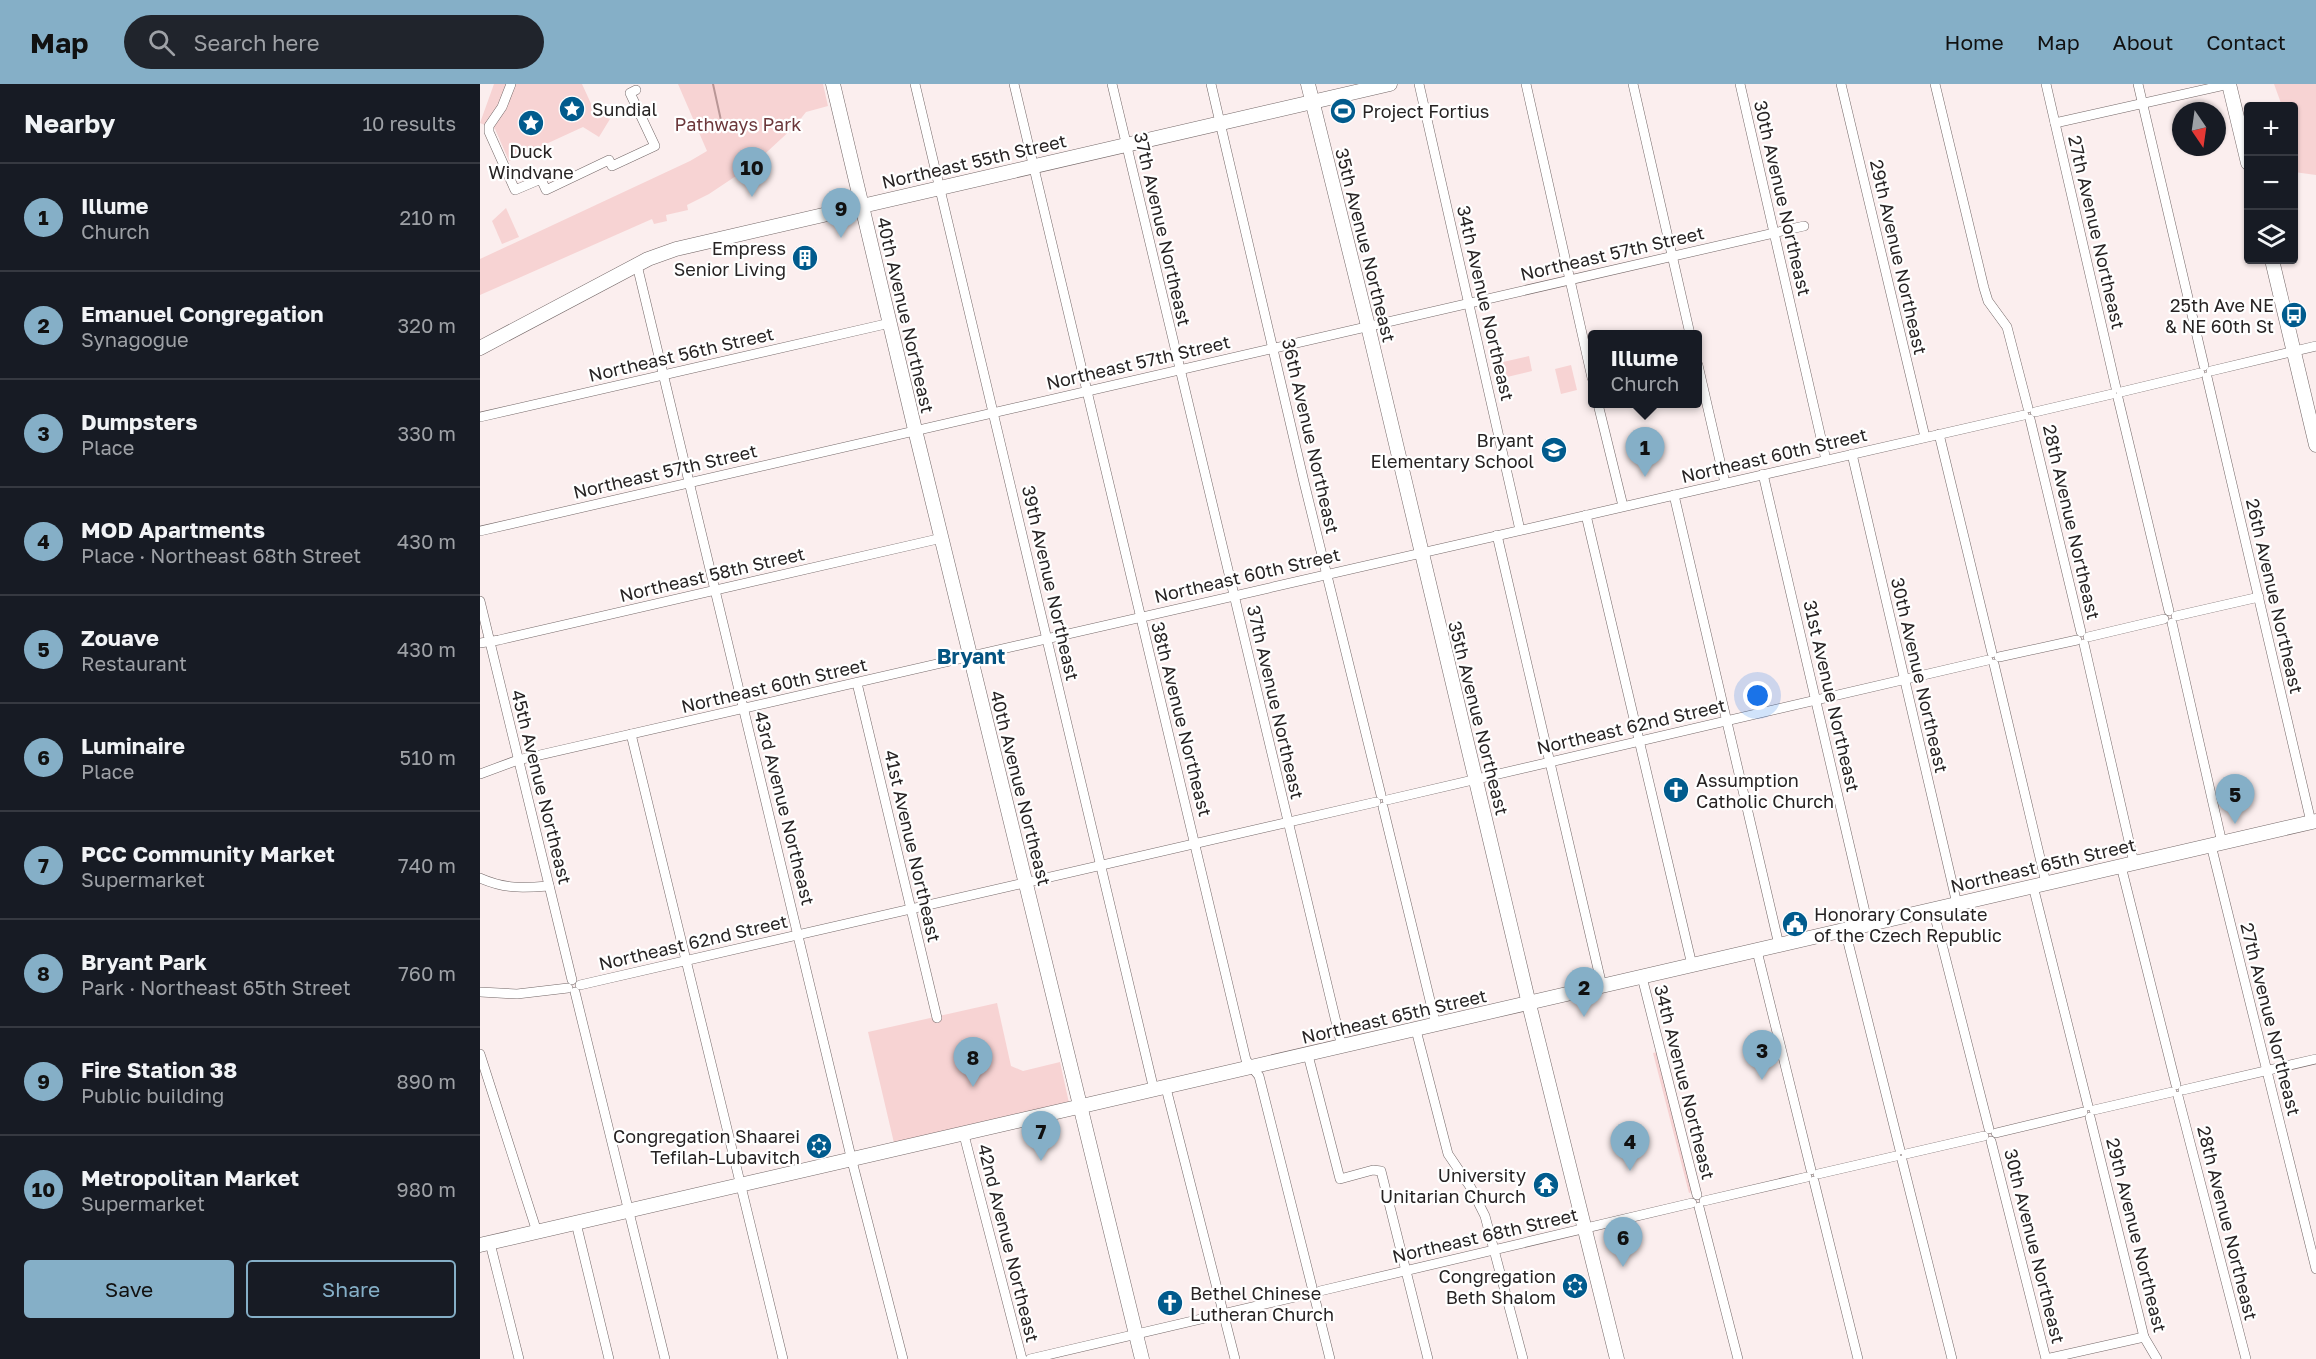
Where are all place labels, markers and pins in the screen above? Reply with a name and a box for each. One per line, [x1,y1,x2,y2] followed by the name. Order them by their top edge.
[557,94,587,124] place icon: Sundial
[1328,96,1358,126] sports icon: Project Fortius
[592,98,658,120] place label: Sundial
[1362,100,1489,122] place label: Project Fortius
[516,108,546,138] place icon: Duck Windvane
[488,140,574,183] place label: Duck Windvane
[732,147,772,197] pin: 10
[822,188,860,238] pin: 9
[674,237,786,280] place label: Empress Senior Living
[790,243,820,273] building icon: Empress Senior Living
[2165,294,2274,337] place label: 25th Ave NE & NE 60th St
[2279,300,2309,330] bus stop icon: 25th Ave NE & NE 60th St
[1626,428,1664,477] pin: 1
[1370,429,1534,472] place label: Bryant Elementary School
[1539,435,1569,465] school or university icon: Bryant Elementary School
[1696,769,1834,812] place label: Assumption Catholic Church
[2216,774,2254,824] pin: 5
[1661,775,1691,805] church icon: Assumption Catholic Church
[1814,903,2002,946] place label: Honorary Consulate of the Czech Republic
[1780,909,1810,939] public building icon: Honorary Consulate of the Czech Republic
[1564,968,1604,1017] pin: 2
[1742,1030,1782,1080] pin: 3
[954,1038,992,1087] pin: 8
[1022,1112,1060,1161] pin: 7
[1610,1122,1650,1171] pin: 4
[613,1125,800,1168] place label: Congregation Shaarei Tefilah-Lubavitch
[804,1131,834,1161] synagogue icon: Congregation Shaarei Tefilah-Lubavitch
[1380,1164,1526,1207] place label: University Unitarian Church
[1531,1170,1561,1200] temple icon: University Unitarian Church
[1604,1218,1642,1267] pin: 6
[1439,1265,1556,1308] place label: Congregation Beth Shalom
[1560,1271,1590,1301] synagogue icon: Congregation Beth Shalom
[1190,1282,1334,1325] place label: Bethel Chinese Lutheran Church
[1155,1288,1185,1318] church icon: Bethel Chinese Lutheran Church

